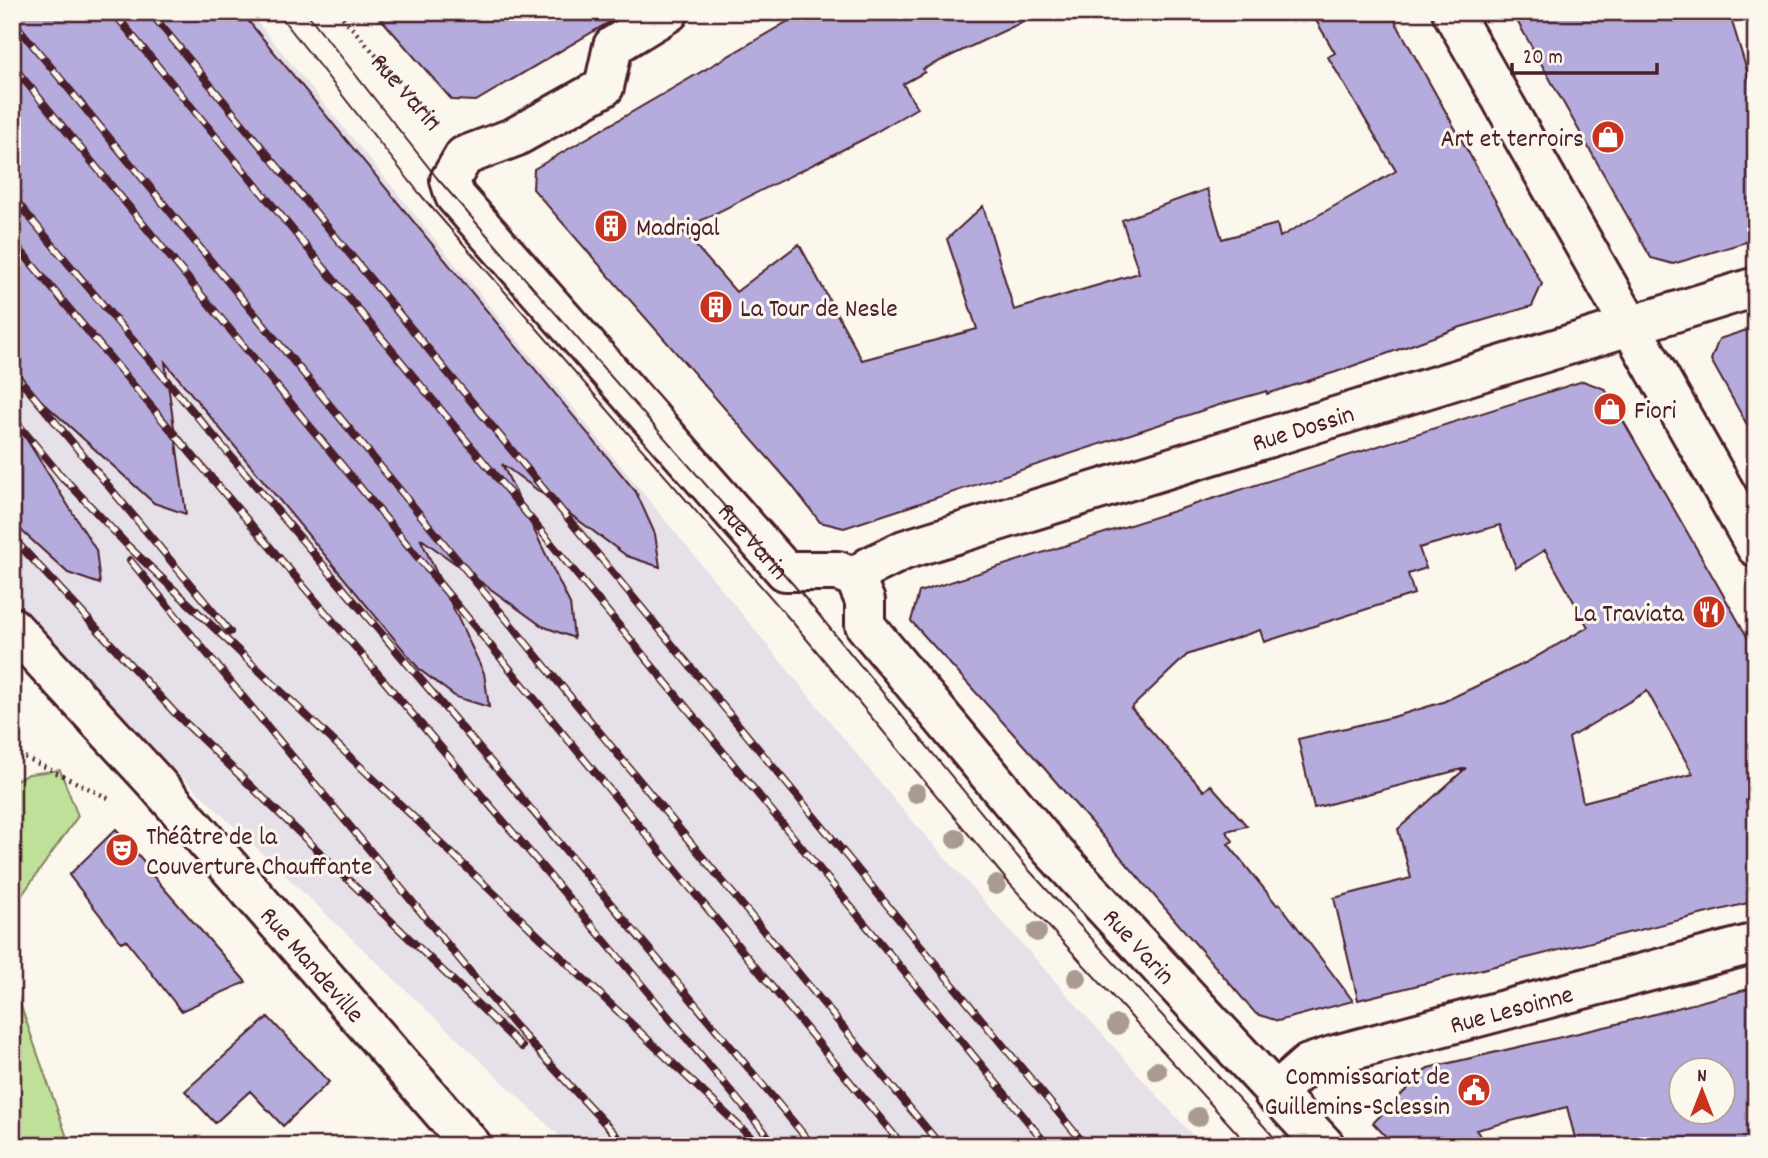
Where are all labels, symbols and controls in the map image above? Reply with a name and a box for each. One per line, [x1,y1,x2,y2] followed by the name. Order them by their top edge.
[1512,32,1658,76] scale bar
[1523,44,1563,74] text: 20 m
[360,46,449,140] street label: Rue Varin
[1589,118,1627,156] shop icon: Art et terroirs
[1440,122,1584,159] place label: Art et terroirs
[592,207,630,245] building icon: Madrigal
[636,211,720,248] place label: Madrigal
[697,288,735,326] building icon: La Tour de Nesle
[740,292,898,329] place label: La Tour de Nesle
[1591,390,1629,428] shop icon: Fiori
[1634,394,1677,431] place label: Fiori
[1248,397,1359,463] street label: Rue Dossin
[707,496,796,589] street label: Rue Varin
[1690,593,1728,631] restaurant icon: La Traviata
[1573,597,1685,634] place label: La Traviata
[146,820,372,887] place label: Théâtre de la Couverture Chauffante
[103,831,141,869] theatre icon: Théâtre de la Couverture Chauffante
[250,900,372,1033] street label: Rue Mandeville
[1092,901,1182,994] street label: Rue Varin
[1446,977,1578,1046] street label: Rue Lesoinne
[1666,1056,1736,1126] north arrow
[1264,1060,1450,1127] place label: Commissariat de Guillemins-Sclessin
[1697,1064,1707,1091] text: N
[1455,1071,1493,1109] public building icon: Commissariat de Guillemins-Sclessin

